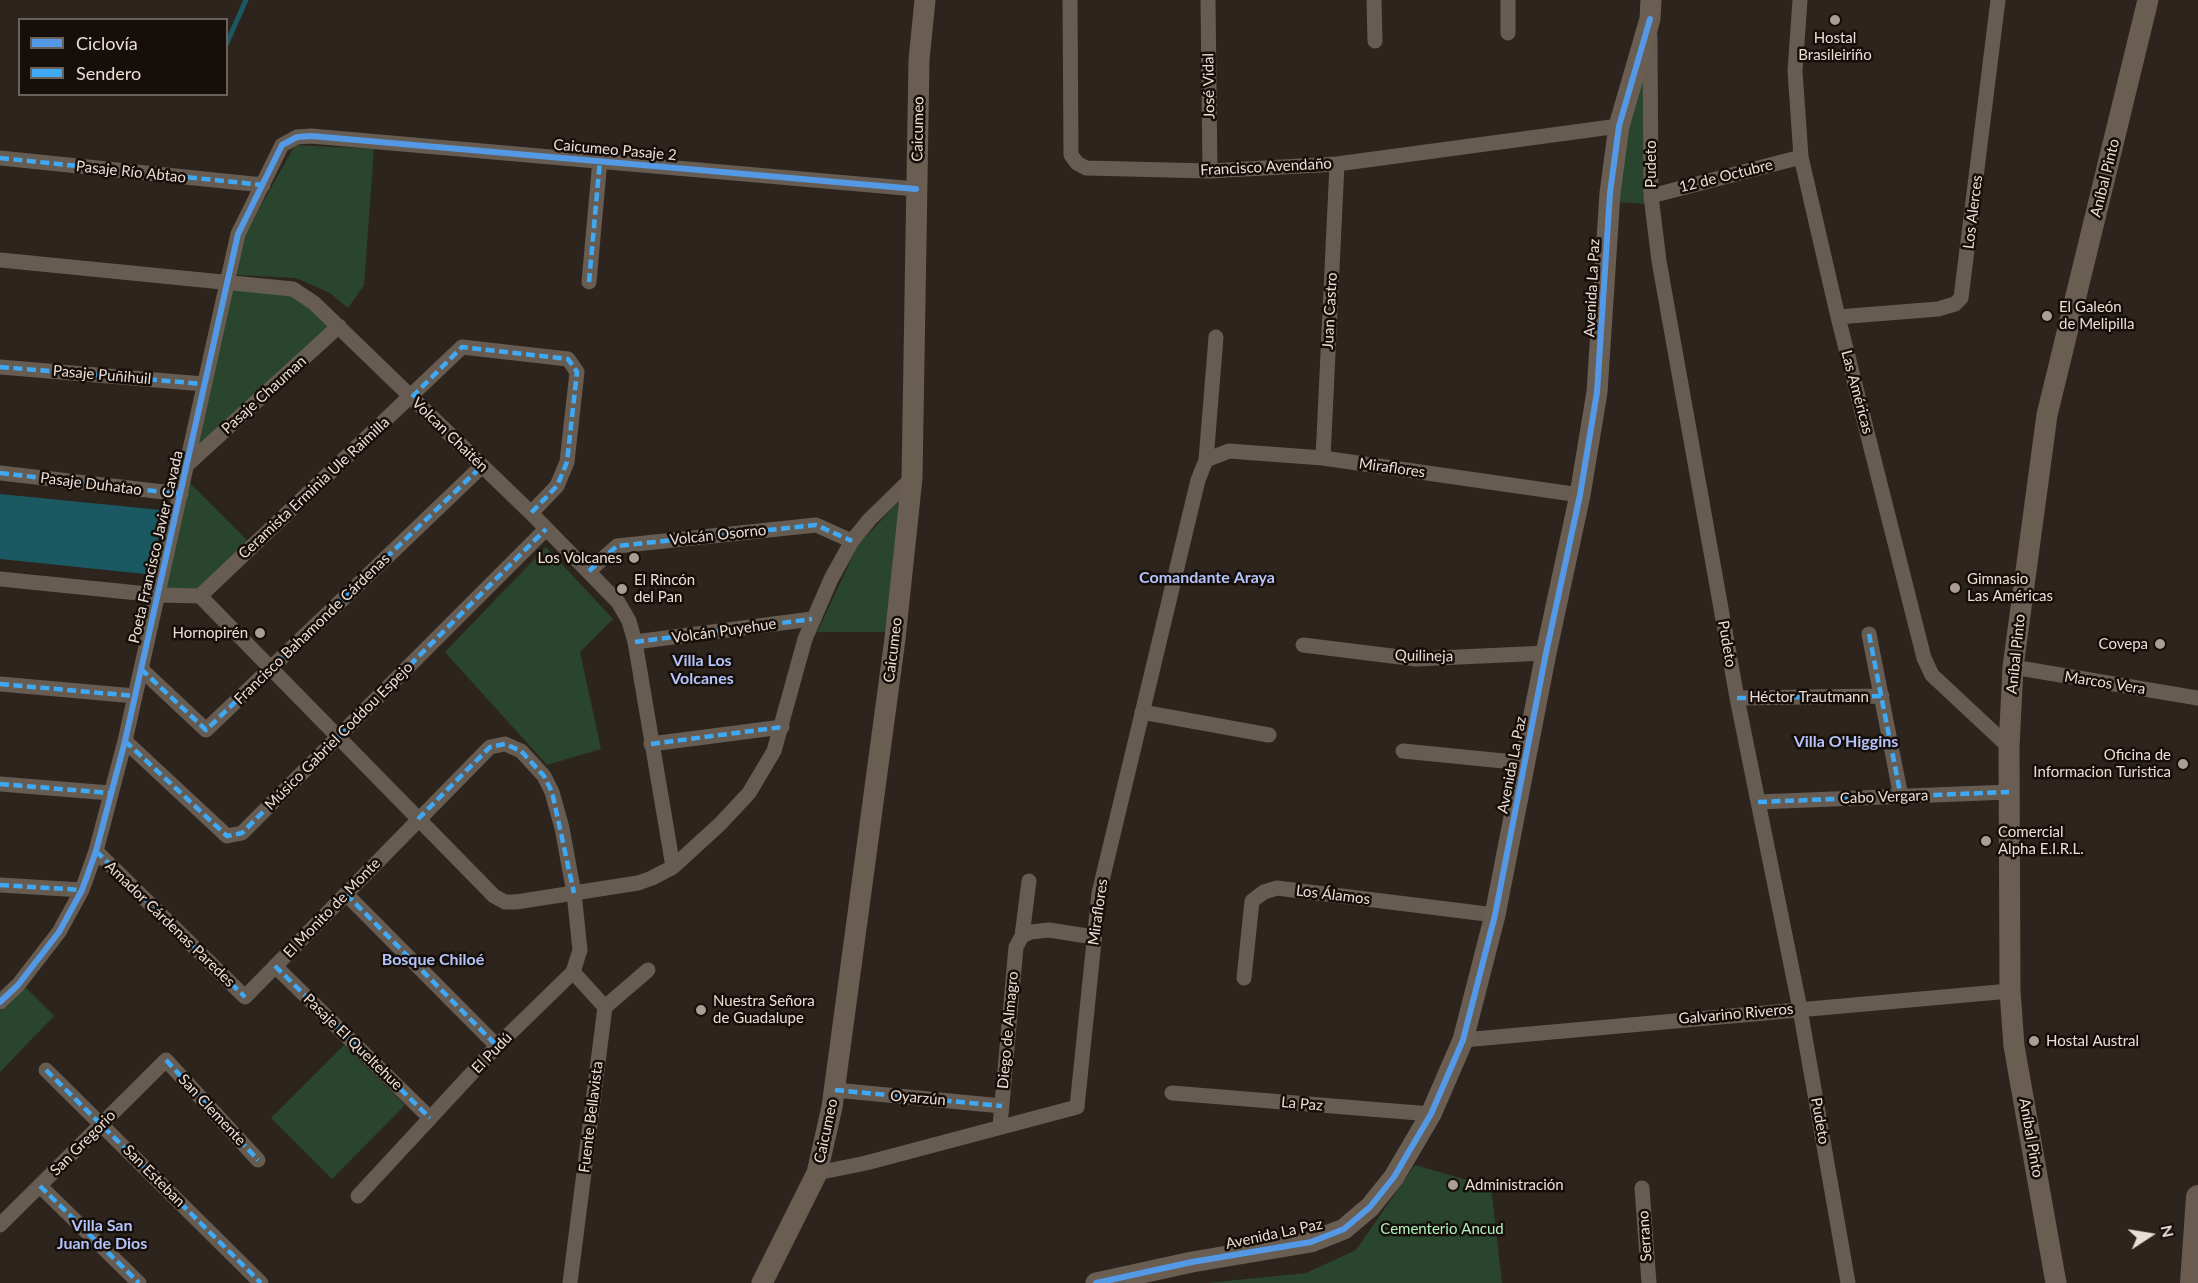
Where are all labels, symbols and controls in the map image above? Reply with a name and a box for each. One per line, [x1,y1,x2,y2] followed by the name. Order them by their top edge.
[1828,13,1842,27] marker: Hostal Brasileiriño
[18,18,228,96] legend
[1798,29,1872,64] place label: Hostal Brasileiriño
[76,32,138,54] text: Ciclovía
[1199,53,1219,119] street label: José Vidal
[76,62,141,84] text: Sendero
[908,96,928,162] street label: Caicumeo
[553,136,677,164] street label: Caicumeo Pasaje 2
[2087,137,2123,219] street label: Aníbal Pinto
[1642,140,1660,188] street label: Pudeto
[1200,155,1332,179] street label: Francisco Avendaño
[1677,156,1775,196] street label: 12 de Octubre
[75,157,187,187] street label: Pasaje Río Abtao
[1960,174,1986,250] street label: Los Alerces
[1580,238,1604,338] street label: Avenida La Paz
[1319,272,1341,350] street label: Juan Castro
[2059,298,2134,333] place label: El Galeón de Melipilla
[2040,309,2054,323] marker: El Galeón de Melipilla
[1837,348,1877,436] street label: Las Américas
[218,352,310,438] street label: Pasaje Chauman
[52,362,152,388] street label: Pasaje Puñihuil
[408,394,492,476] street label: Volcan Chaitén
[235,413,393,563] street label: Ceramista Erminia Ule Raimilla
[125,449,187,645] street label: Poeta Francisco Javier Cavada
[1358,454,1426,482] street label: Miraflores
[39,469,143,499] street label: Pasaje Duhatao
[669,521,767,549] street label: Volcán Osorno
[538,549,622,567] place label: Los Volcanes
[231,550,393,708] street label: Francisco Bahamonde Cárdenas
[627,551,641,565] marker: Los Volcanes
[1139,568,1275,588] district label: Comandante Araya
[1967,570,2053,605] place label: Gimnasio Las Américas
[634,571,695,606] place label: El Rincón del Pan
[1948,581,1962,595] marker: Gimnasio Las Américas
[615,582,629,596] marker: El Rincón del Pan
[2003,613,2029,695] street label: Aníbal Pinto
[671,615,777,647] street label: Volcán Puyehue
[880,616,906,684] street label: Caicumeo
[1714,619,1740,669] street label: Pudeto
[172,624,248,642] place label: Hornopirén
[253,626,267,640] marker: Hornopirén
[2099,635,2148,653] place label: Covepa
[2153,637,2167,651] marker: Covepa
[1395,646,1453,666] street label: Quilineja
[670,651,734,689] district label: Villa Los Volcanes
[261,658,417,814] street label: Músico Gabriel Coddou Espejo
[2063,668,2147,698] street label: Marcos Vera
[1749,688,1869,706] street label: Héctor Trautmann
[1494,715,1530,815] street label: Avenida La Paz
[1794,732,1898,752] district label: Villa O'Higgins
[2033,746,2171,781] place label: Oficina de Informacion Turistica
[2176,757,2190,771] marker: Oficina de Informacion Turistica
[1839,786,1929,808] street label: Cabo Vergara
[1998,823,2084,858] place label: Comercial Alpha E.I.R.L.
[1979,834,1993,848] marker: Comercial Alpha E.I.R.L.
[280,854,384,962] street label: El Monito de Monte
[101,857,239,991] street label: Amador Cárdenas Paredes
[1084,878,1112,946] street label: Miraflores
[1295,882,1371,908] street label: Los Álamos
[382,950,484,970] district label: Bosque Chiloé
[994,971,1022,1089] street label: Diego de Almagro
[300,990,406,1094] street label: Pasaje El Queltehue
[713,992,815,1027] place label: Nuestra Señora de Guadalupe
[1678,1000,1794,1028] street label: Galvarino Riveros
[694,1003,708,1017] marker: Nuestra Señora de Guadalupe
[468,1029,516,1077] street label: El Pudú
[2046,1032,2139,1050] place label: Hostal Austral
[2027,1034,2041,1048] marker: Hostal Austral
[575,1060,607,1174] street label: Fuente Bellavista
[174,1071,250,1149] street label: San Clemente
[889,1087,947,1109] street label: Oyarzún
[1280,1093,1324,1115] street label: La Paz
[1807,1096,1833,1146] street label: Pudeto
[810,1097,842,1165] street label: Caicumeo
[2015,1097,2047,1179] street label: Aníbal Pinto
[46,1106,120,1180] street label: San Gregorio
[119,1141,189,1211] street label: San Esteban
[1465,1176,1564,1194] place label: Administración
[1446,1178,1460,1192] marker: Administración
[2120,1205,2180,1265] north arrow
[1634,1210,1656,1262] street label: Serrano
[1224,1215,1324,1253] street label: Avenida La Paz
[57,1216,147,1254] district label: Villa San Juan de Dios
[1380,1220,1504,1238] park label: Cementerio Ancud
[2158,1223,2179,1239] text: N

